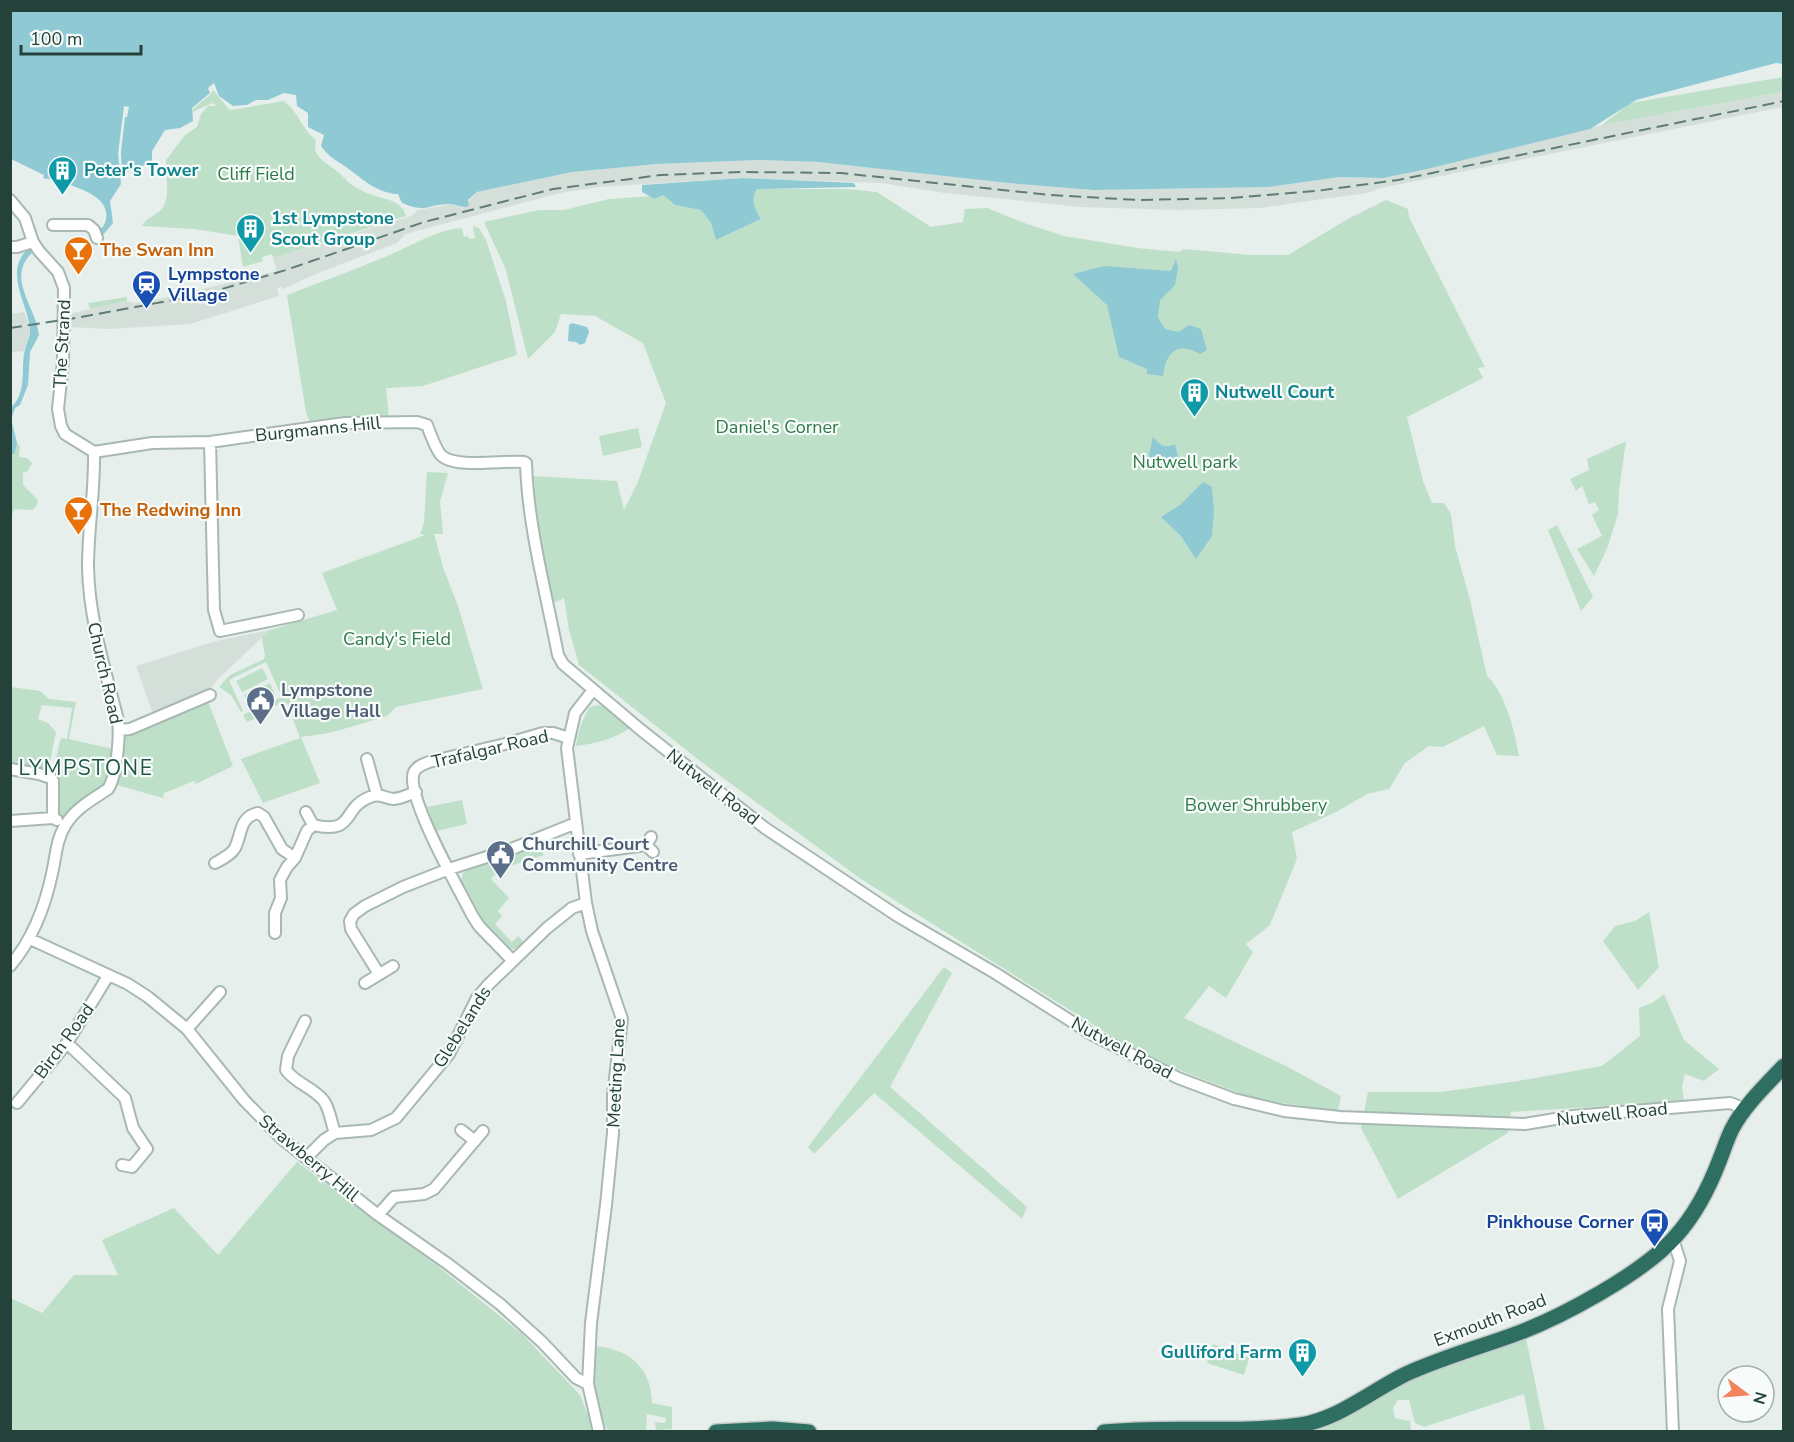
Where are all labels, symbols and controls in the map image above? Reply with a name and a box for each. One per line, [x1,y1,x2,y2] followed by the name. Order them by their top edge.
[21,18,141,56] scale bar
[30,27,82,51] text: 100 m
[47,154,79,196] building icon: Peter's Tower
[84,158,199,182] place label: Peter's Tower
[217,162,295,186] park label: Cliff Field
[271,206,394,251] place label: 1st Lympstone Scout Group
[234,212,266,254] building icon: 1st Lympstone Scout Group
[63,234,95,276] bar icon: The Swan Inn
[100,238,214,262] place label: The Swan Inn
[167,262,260,307] place label: Lympstone Village
[131,268,163,310] station icon: Lympstone Village
[48,299,76,389] street label: The Strand
[1178,376,1210,418] building icon: Nutwell Court
[1215,380,1334,404] place label: Nutwell Court
[254,410,383,448] street label: Burgmanns Hill
[716,415,839,439] park label: Daniel's Corner
[1132,450,1239,474] park label: Nutwell park
[63,494,95,536] bar icon: The Redwing Inn
[100,498,241,522] place label: The Redwing Inn
[82,620,128,726] street label: Church Road
[343,627,451,651] park label: Candy's Field
[280,678,381,723] place label: Lympstone Village Hall
[244,684,276,726] public building icon: Lympstone Village Hall
[429,724,551,774] street label: Trafalgar Road
[662,743,764,831] street label: Nutwell Road
[19,754,153,782] district label: LYMPSTONE
[1185,793,1328,817] park label: Bower Shrubbery
[522,832,678,877] place label: Churchill Court Community Centre
[485,838,517,880] public building icon: Churchill Court Community Centre
[427,982,497,1072] street label: Glebelands
[29,998,99,1084] street label: Birch Road
[1067,1011,1177,1085] street label: Nutwell Road
[601,1018,631,1128] street label: Meeting Lane
[1555,1096,1669,1132] street label: Nutwell Road
[254,1109,365,1208] street label: Strawberry Hill
[1639,1206,1671,1248] bus stop icon: Pinkhouse Corner
[1486,1210,1634,1234] place label: Pinkhouse Corner
[1430,1288,1550,1352] street label: Exmouth Road
[1287,1336,1319,1378] building icon: Gulliford Farm
[1161,1340,1282,1364] place label: Gulliford Farm
[1716,1364,1776,1424] north arrow
[1747,1389,1772,1407] text: N

